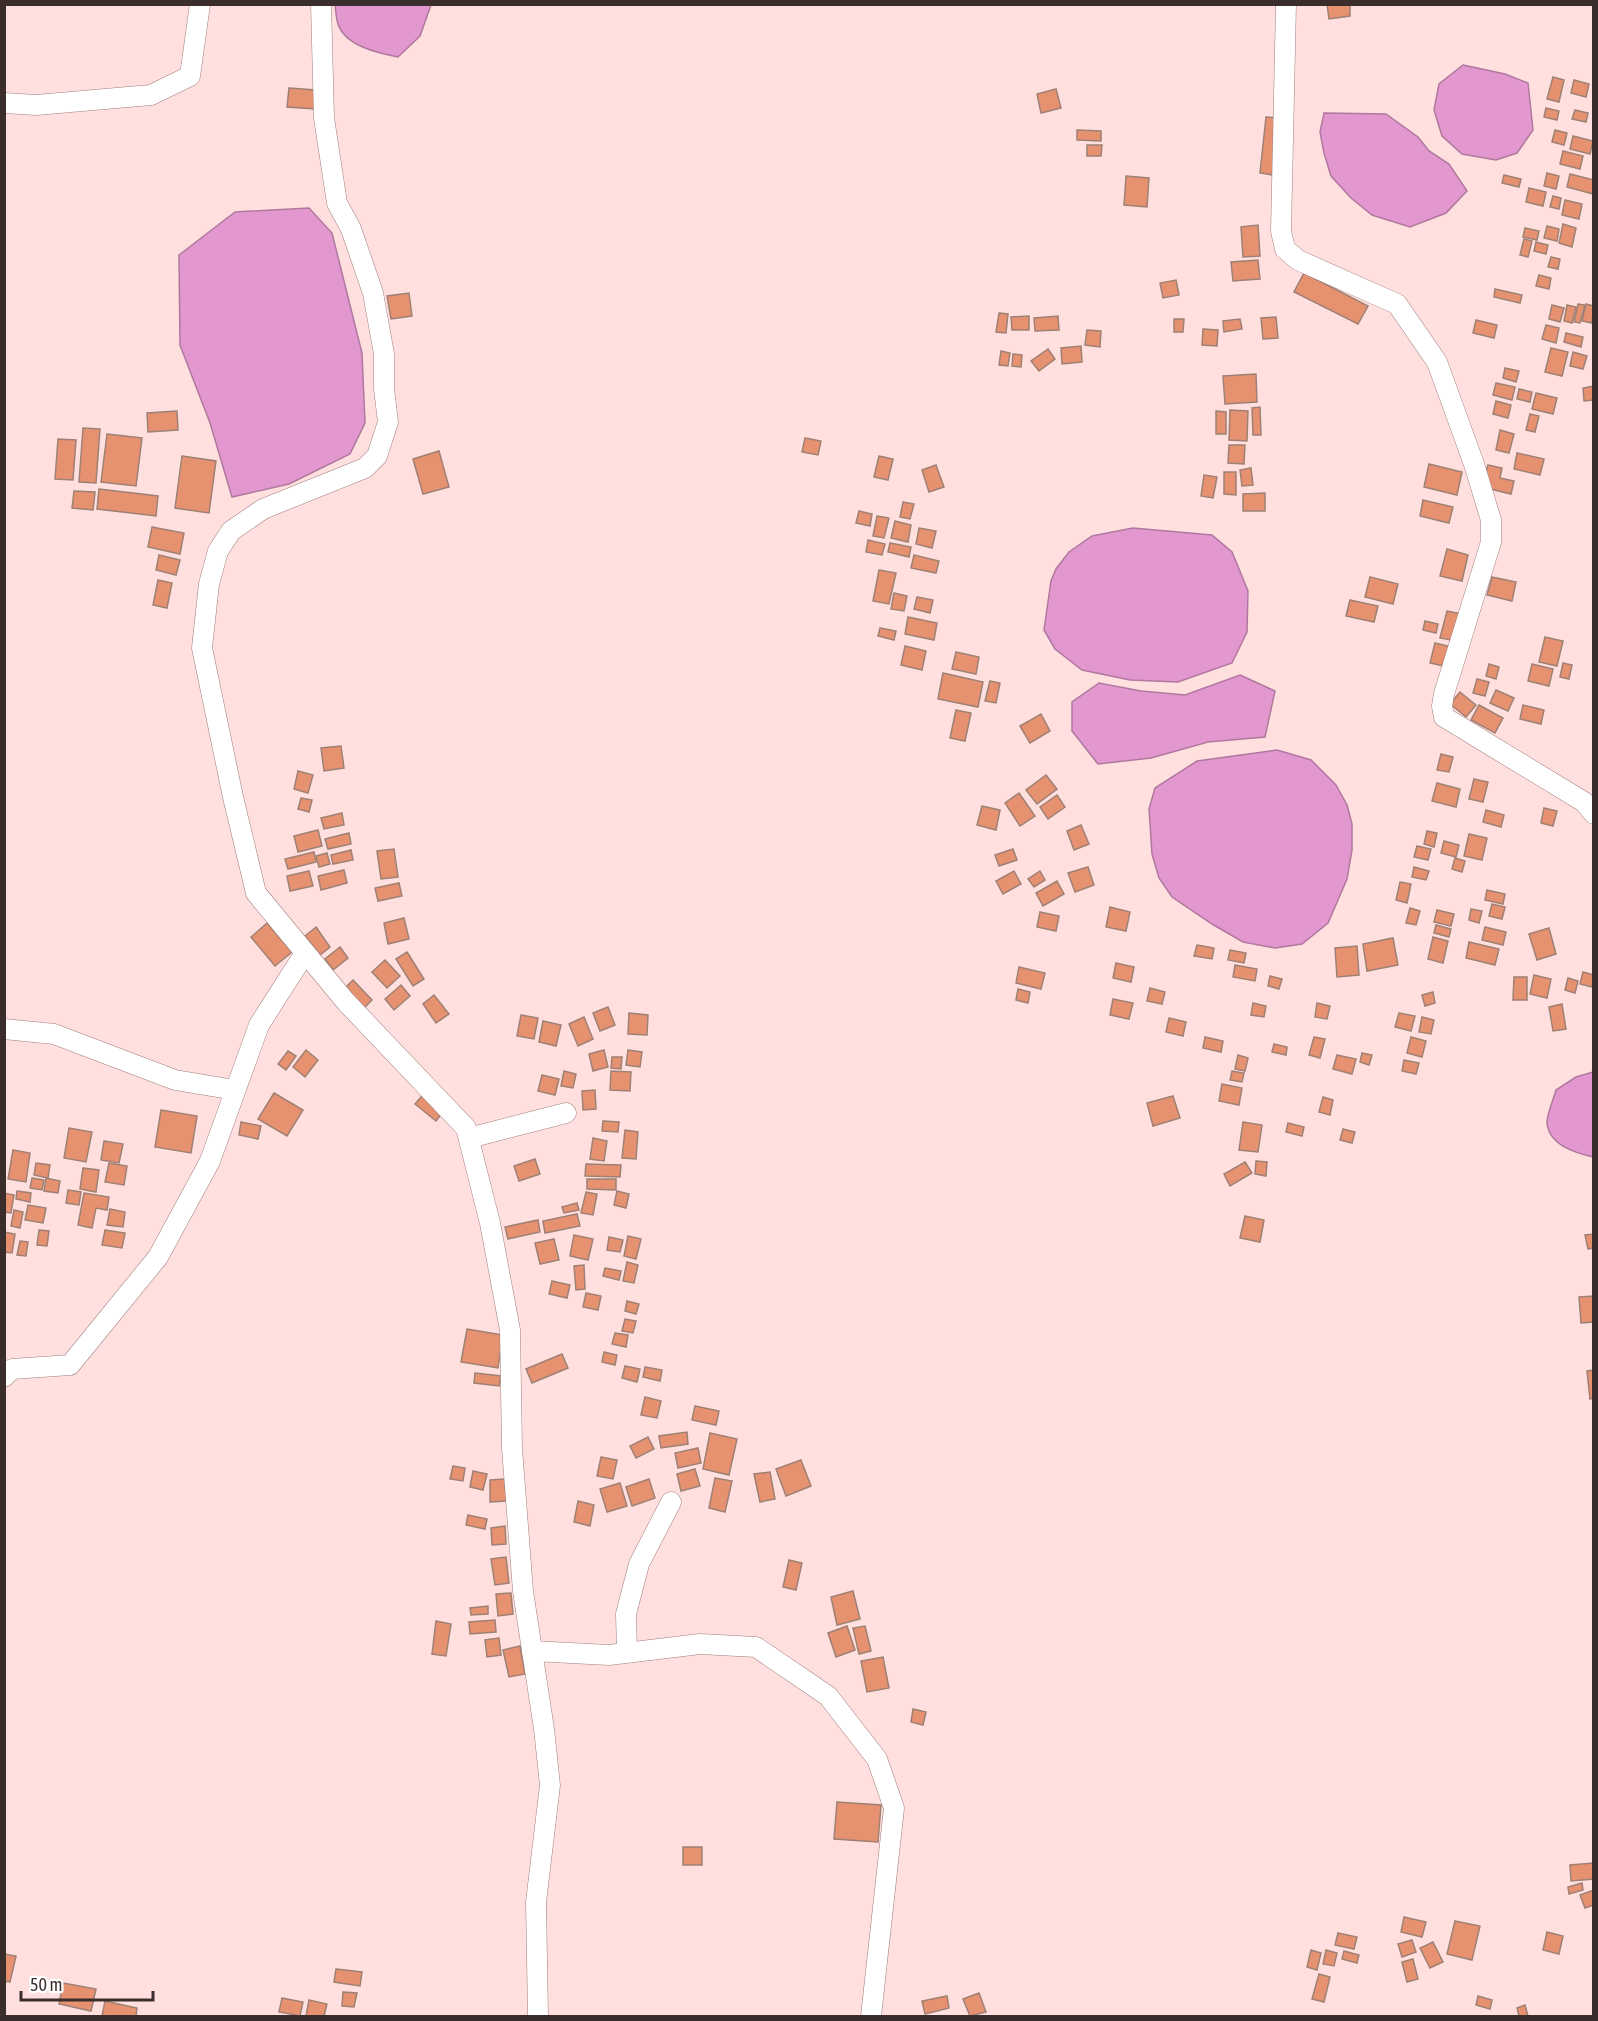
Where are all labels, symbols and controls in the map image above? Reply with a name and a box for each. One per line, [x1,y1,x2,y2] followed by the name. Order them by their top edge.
[21,1964,153,2002] scale bar
[30,1974,62,1995] text: 50 m

